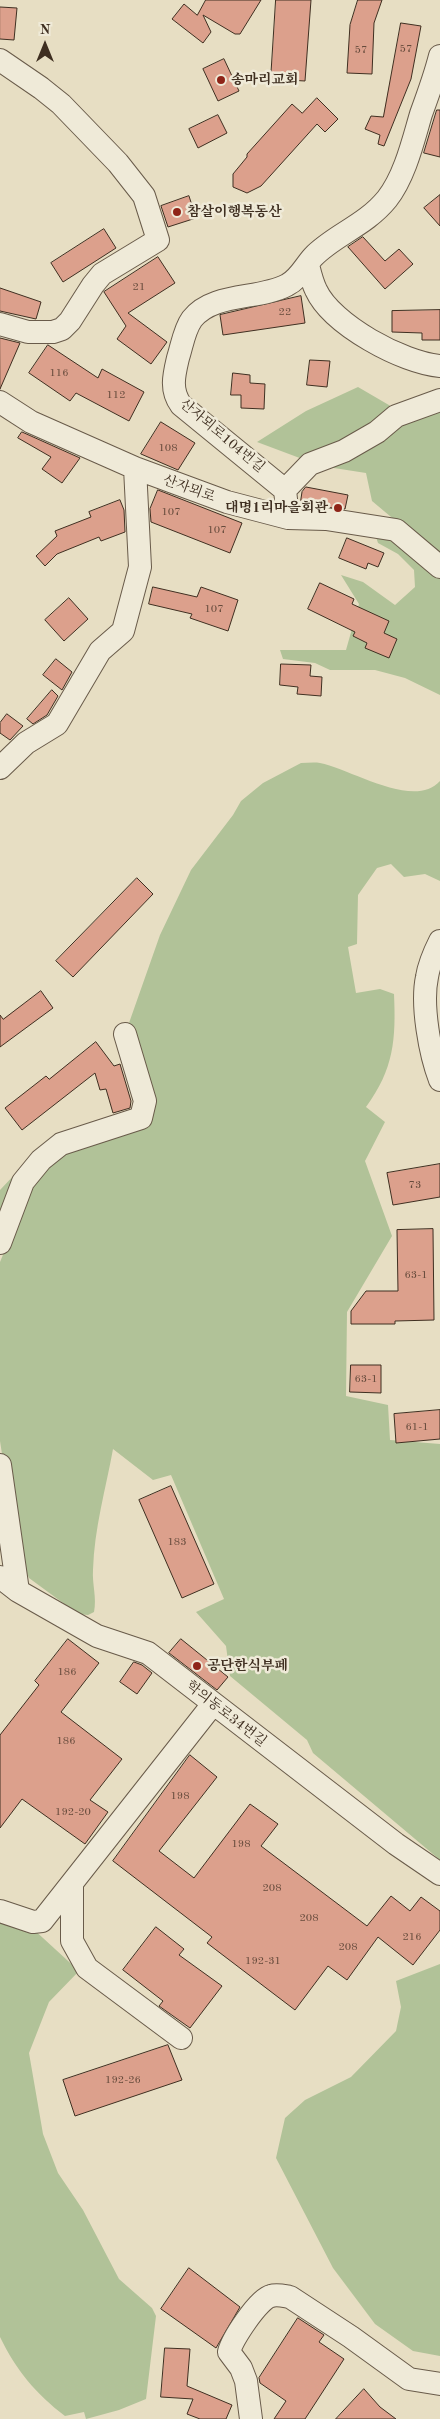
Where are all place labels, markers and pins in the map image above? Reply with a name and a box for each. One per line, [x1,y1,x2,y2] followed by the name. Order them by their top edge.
[231,72,299,88] place label: 송마리교회
[215,74,227,86] marker: 송마리교회
[187,204,282,220] place label: 참살이행복동산
[171,206,183,218] marker: 참살이행복동산
[225,500,328,516] place label: 대명1리마을회관
[332,502,344,514] marker: 대명1리마을회관
[207,1658,288,1674] place label: 공단한식부페
[191,1660,203,1672] marker: 공단한식부페

